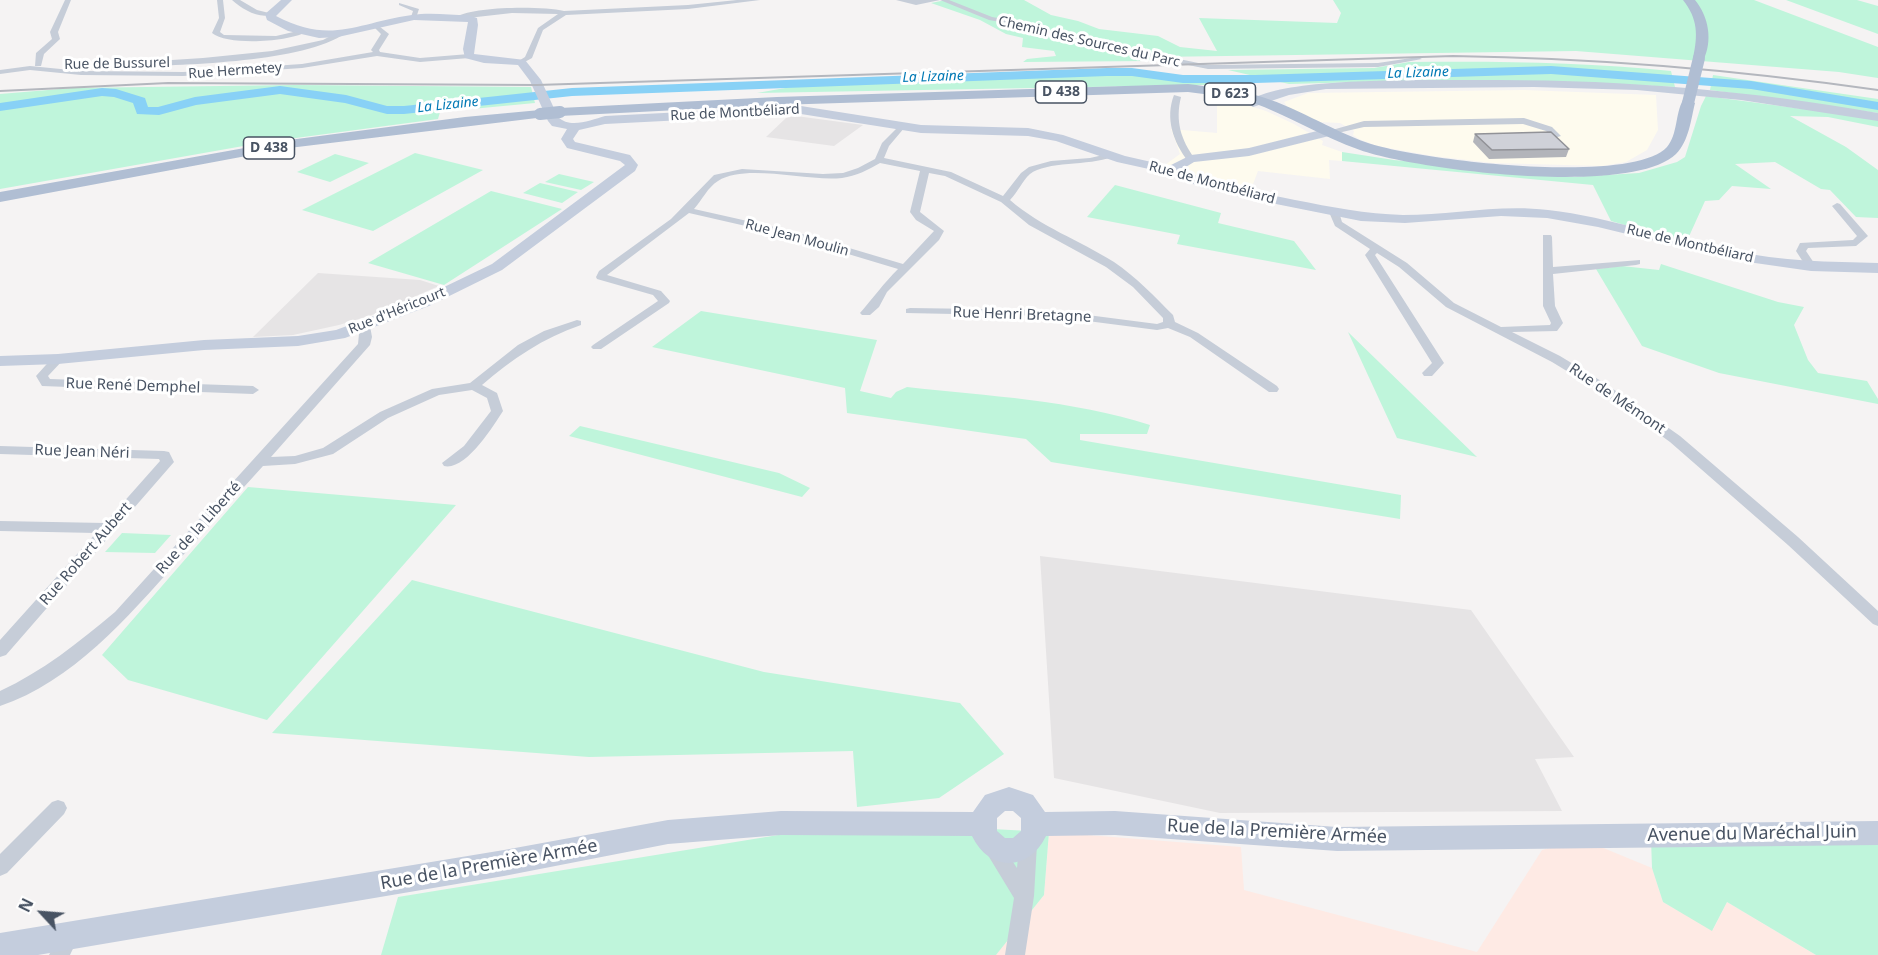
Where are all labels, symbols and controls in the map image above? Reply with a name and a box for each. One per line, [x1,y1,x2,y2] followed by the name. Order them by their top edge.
[997,13,1181,71] street label: Chemin des Sources du Parc
[64,55,170,73] street label: Rue de Bussurel
[188,59,282,83] street label: Rue Hermetey
[1387,64,1449,82] water label: La Lizaine
[902,68,964,86] water label: La Lizaine
[1036,81,1086,103] road number: D 438
[1204,83,1256,105] road number: D 623
[417,93,479,117] water label: La Lizaine
[670,101,800,125] street label: Rue de Montbéliard
[244,137,294,159] road number: D 438
[1147,158,1277,208] street label: Rue de Montbéliard
[743,216,851,260] street label: Rue Jean Moulin
[1625,221,1755,267] street label: Rue de Montbéliard
[346,284,448,338] street label: Rue d'Héricourt
[952,304,1092,326] street label: Rue Henri Bretagne
[1565,360,1669,438] street label: Rue de Mémont
[65,375,201,397] street label: Rue René Demphel
[34,441,130,463] street label: Rue Jean Néri
[153,478,245,578] street label: Rue de la Liberté
[36,499,136,609] street label: Rue Robert Aubert
[1166,815,1388,849] street label: Rue de la Première Armée
[1647,821,1857,847] street label: Avenue du Maréchal Juin
[379,835,599,895] street label: Rue de la Première Armée
[12,883,72,943] north arrow
[13,894,39,916] text: N

